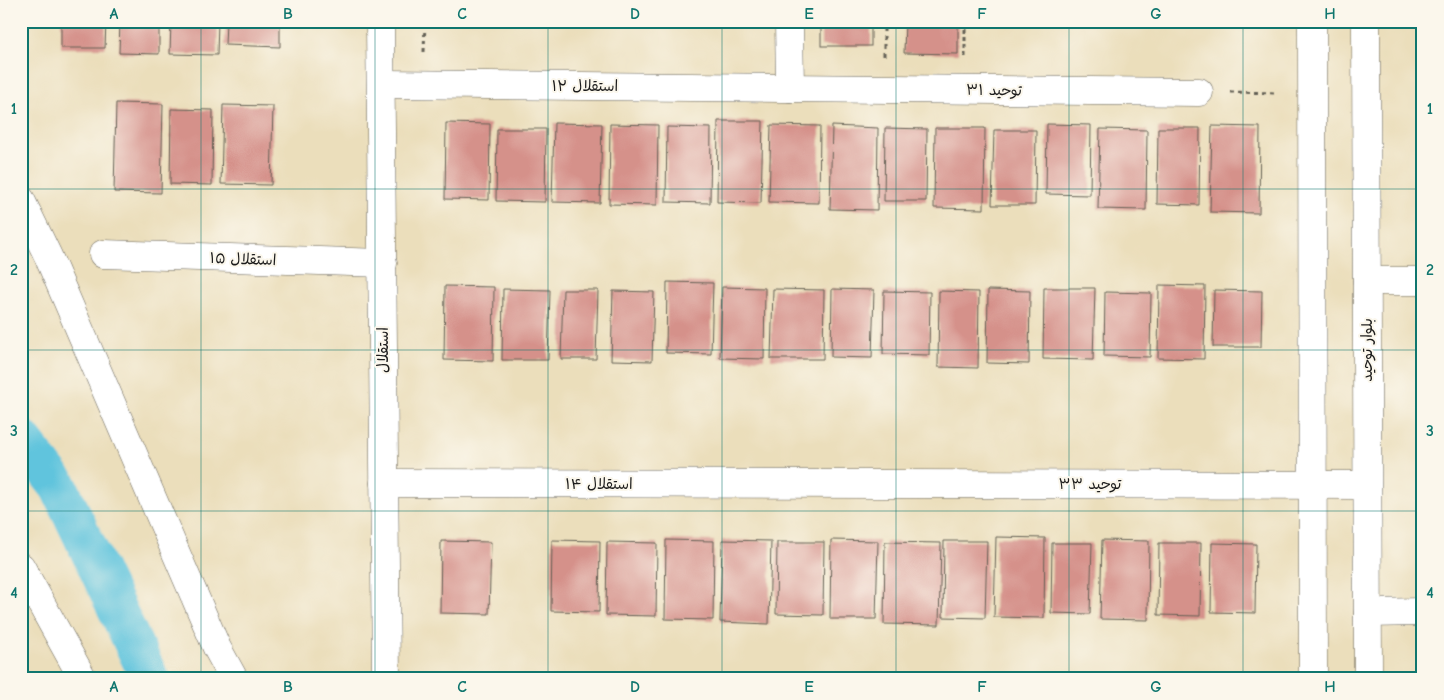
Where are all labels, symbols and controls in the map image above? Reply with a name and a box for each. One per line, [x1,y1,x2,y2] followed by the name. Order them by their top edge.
[110,5,119,23] text: A
[283,5,293,23] text: B
[457,5,467,23] text: C
[630,5,640,23] text: D
[804,5,814,23] text: E
[977,5,987,23] text: F
[1150,5,1162,23] text: G
[1324,5,1336,23] text: H
[552,77,618,95] street label: استقلال ۱۲
[966,81,1023,99] street label: توحید ۳۱
[11,100,17,118] text: 1
[1427,100,1433,118] text: 1
[209,249,277,269] street label: استقلال ۱۵
[10,261,18,279] text: 2
[1426,261,1434,279] text: 2
[1358,318,1376,382] street label: بلوار توحید
[374,327,392,373] street label: استقلال
[10,422,18,440] text: 3
[1426,422,1434,440] text: 3
[565,475,633,493] street label: استقلال ۱۴
[1059,475,1122,493] street label: توحید ۳۳
[10,584,18,602] text: 4
[1426,584,1434,602] text: 4
[110,678,119,696] text: A
[283,678,293,696] text: B
[457,678,467,696] text: C
[630,678,640,696] text: D
[804,678,814,696] text: E
[977,678,987,696] text: F
[1150,678,1162,696] text: G
[1324,678,1336,696] text: H

